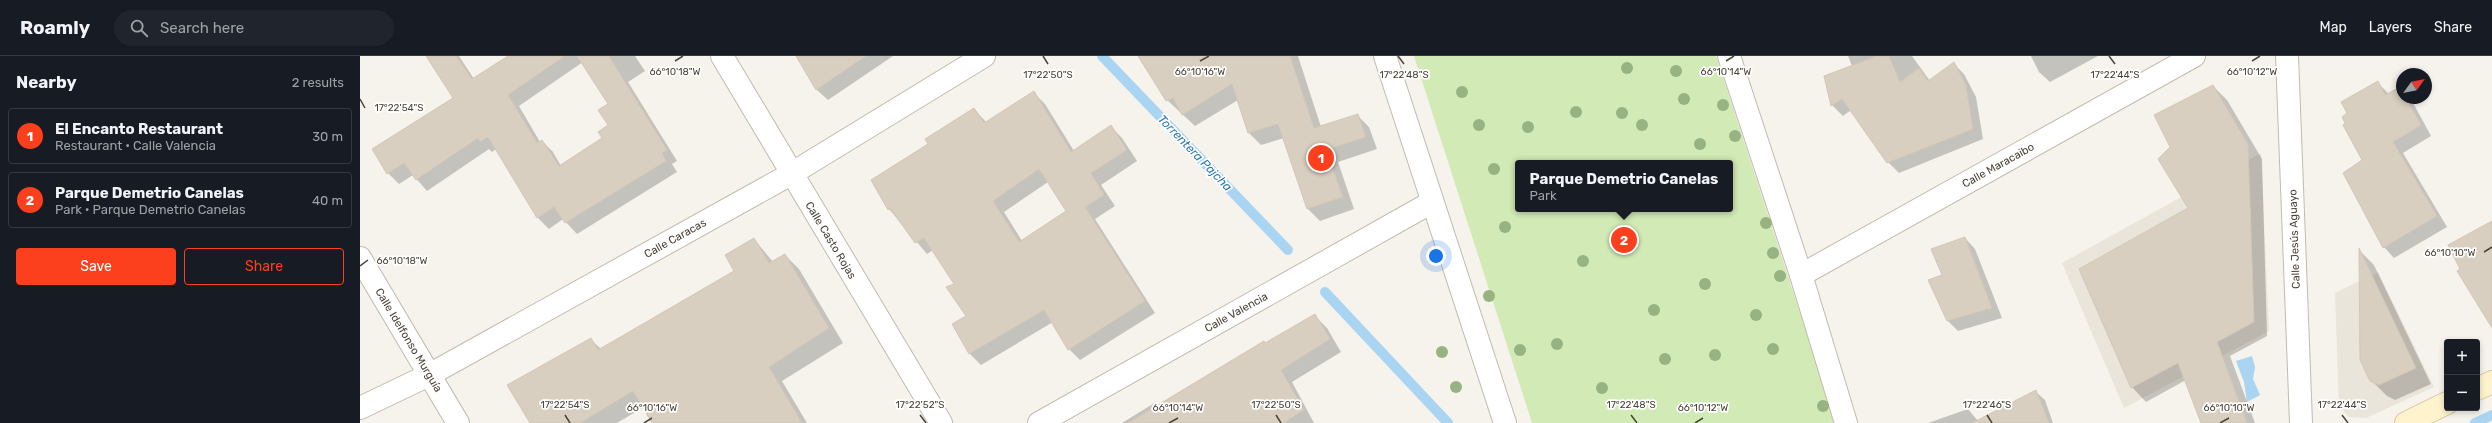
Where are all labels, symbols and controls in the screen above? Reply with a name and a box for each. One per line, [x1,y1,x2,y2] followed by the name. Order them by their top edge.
[114,10,394,46] search box
[20,16,90,39] text: Roamly
[128,17,150,39] icon: search
[160,19,244,37] text: Search here
[2320,19,2347,36] text: Map
[2369,19,2412,36] text: Layers
[2434,19,2472,36] text: Share
[649,66,701,78] text: 66°10'18"W
[1175,66,1225,78] text: 66°10'16"W
[1701,66,1751,78] text: 66°10'14"W
[2227,66,2277,78] text: 66°10'12"W
[2396,68,2432,104] north arrow
[1023,69,1073,81] text: 17°22'50"S
[1379,69,1429,81] text: 17°22'48"S
[2091,69,2139,81] text: 17°22'44"S
[16,72,77,92] text: Nearby
[292,75,344,90] text: 2 results
[374,102,424,114] text: 17°22'54"S
[1155,112,1235,194] water label: Torrentera Pajcha
[55,120,223,138] text: El Encanto Restaurant
[27,129,33,144] text: 1
[312,129,343,144] text: 30 m
[55,138,216,153] text: Restaurant · Calle Valencia
[1960,140,2036,191] street label: Calle Maracaibo
[1308,143,1334,173] pin: 1
[1515,160,1733,212] popup
[1530,170,1718,188] text: Parque Demetrio Canelas
[55,184,244,202] text: Parque Demetrio Canelas
[1530,188,1557,203] text: Park
[2286,189,2303,289] street label: Calle Jesús Aguayo
[26,193,34,208] text: 2
[312,193,343,208] text: 40 m
[802,199,859,282] street label: Calle Casto Rojas
[55,202,246,217] text: Park · Parque Demetrio Canelas
[642,216,709,261] street label: Calle Caracas
[1611,225,1637,255] pin: 2
[1426,246,1446,266] your location
[2424,247,2476,259] text: 66°10'10"W
[16,248,176,285] button: Save
[184,248,344,285] button: Share
[376,255,428,267] text: 66°10'18"W
[372,286,445,395] street label: Calle Idelfonso Murguía
[1202,290,1270,335] street label: Calle Valencia
[2444,339,2480,411] map controls
[2444,339,2480,375] button: +
[2444,375,2480,411] button: −
[540,399,590,411] text: 17°22'54"S
[896,399,944,411] text: 17°22'52"S
[1251,399,1301,411] text: 17°22'50"S
[1606,399,1656,411] text: 17°22'48"S
[1963,399,2011,411] text: 17°22'46"S
[2318,399,2366,411] text: 17°22'44"S
[627,402,677,414] text: 66°10'16"W
[1153,402,1203,414] text: 66°10'14"W
[1678,402,1728,414] text: 66°10'12"W
[2203,402,2255,414] text: 66°10'10"W

